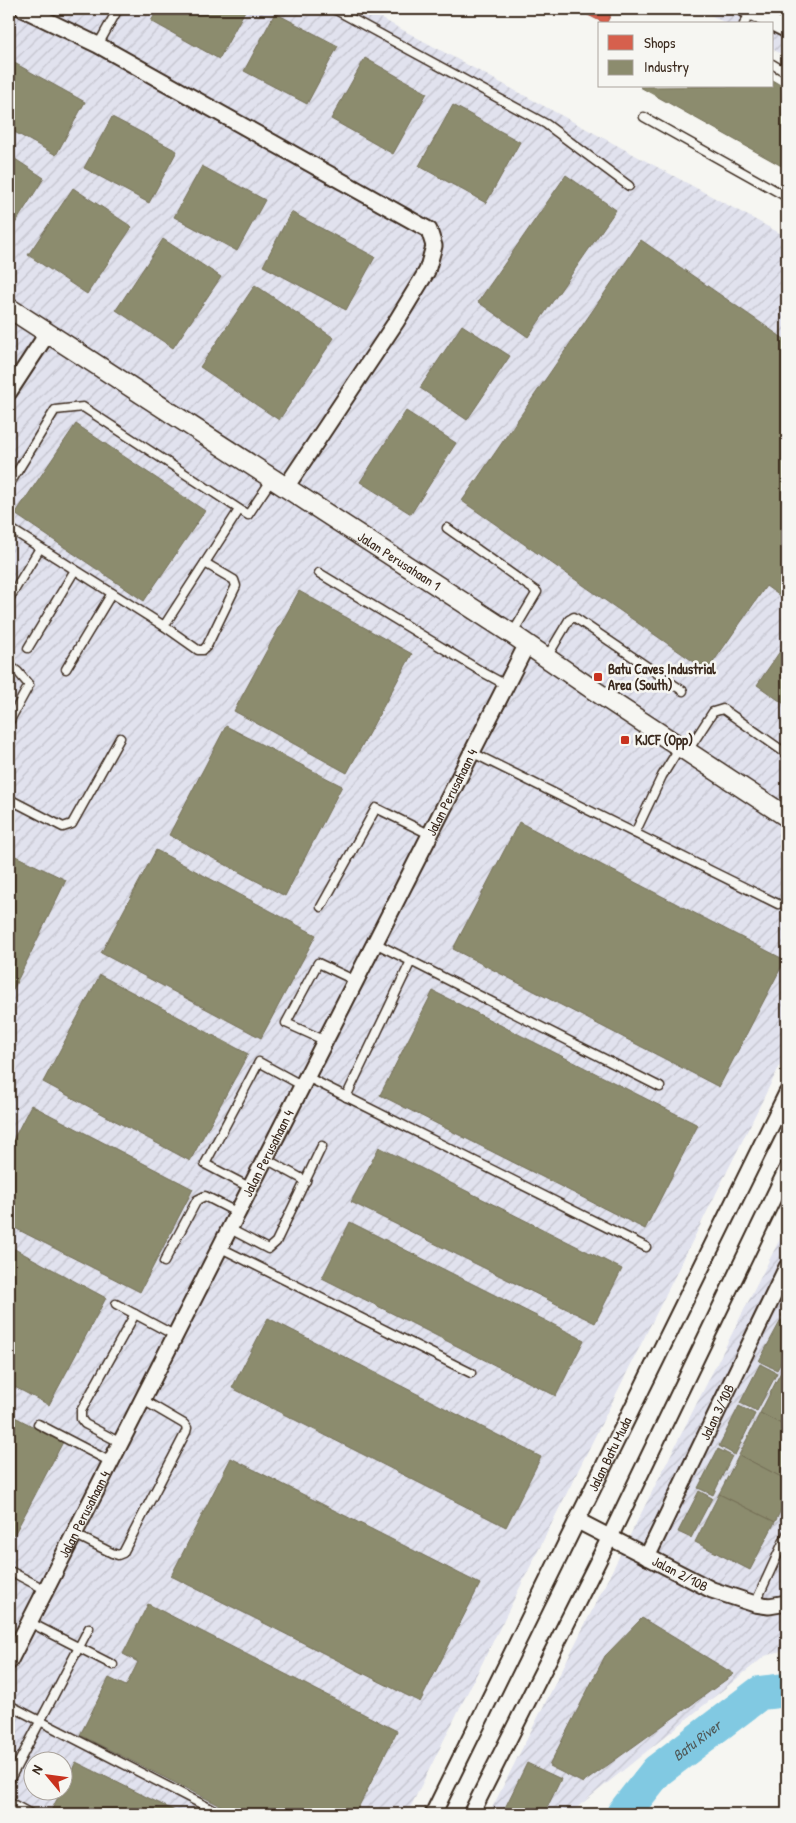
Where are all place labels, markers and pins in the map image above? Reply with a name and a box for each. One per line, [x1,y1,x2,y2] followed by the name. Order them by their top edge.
[608,659,716,694] place label: Batu Caves Industrial Area (South)
[592,671,604,683] marker: Batu Caves Industrial Area (South)
[635,730,693,751] place label: KJCF (Opp)
[619,734,631,746] marker: KJCF (Opp)

